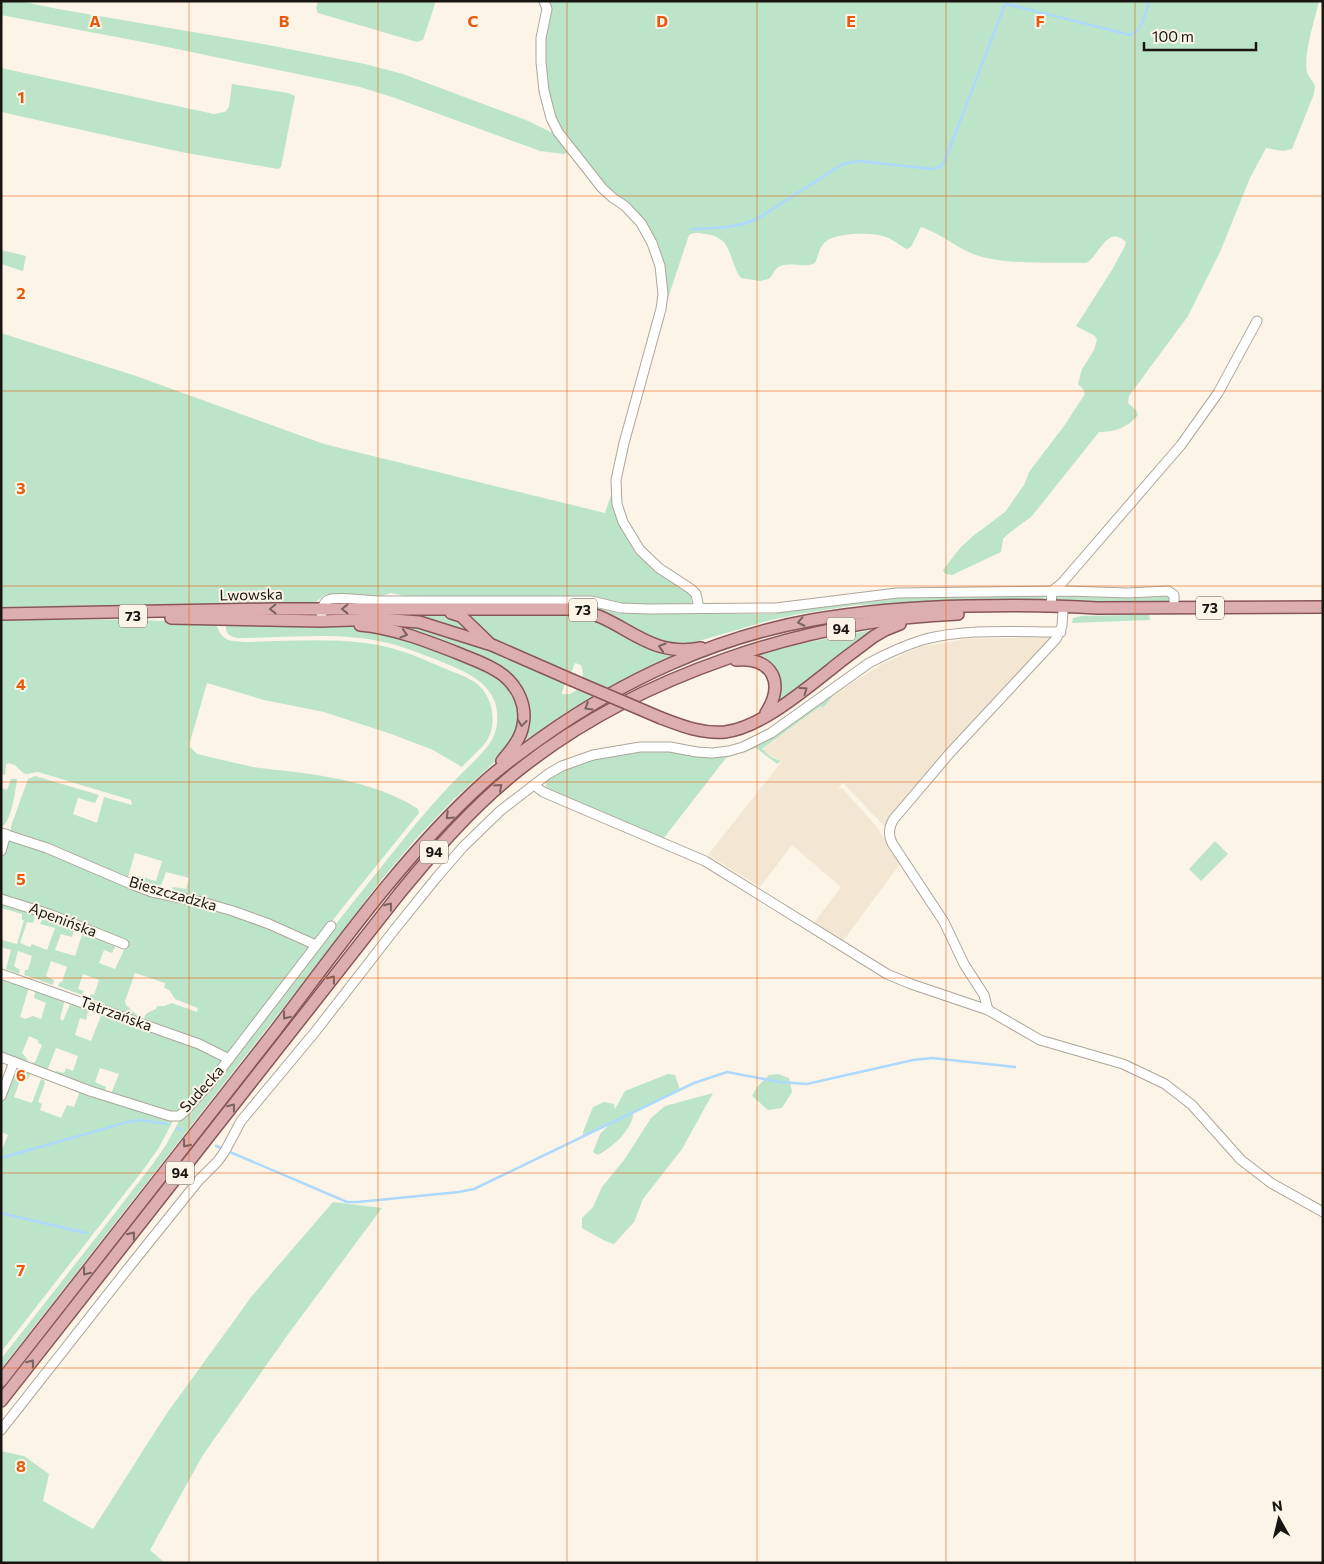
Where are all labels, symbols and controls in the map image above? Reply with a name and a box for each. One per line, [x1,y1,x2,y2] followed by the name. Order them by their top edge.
[89,11,101,30] text: A
[279,11,290,30] text: B
[468,11,479,30] text: C
[656,11,668,30] text: D
[846,11,856,30] text: E
[1035,11,1045,30] text: F
[1144,20,1256,52] scale bar
[1152,27,1194,45] text: 100 m
[17,87,25,106] text: 1
[16,283,26,302] text: 2
[16,478,26,497] text: 3
[219,584,283,604] street label: Lwowska
[1196,596,1224,620] road number: 73
[569,598,597,622] road number: 73
[119,604,147,628] road number: 73
[269,604,277,614] one-way arrow
[341,604,349,614] one-way arrow
[796,616,805,627] one-way arrow
[827,618,855,640] road number: 94
[399,628,407,638] one-way arrow
[658,642,666,652] one-way arrow
[16,674,26,693] text: 4
[798,687,807,695] one-way arrow
[584,700,593,710] one-way arrow
[517,719,528,727] one-way arrow
[494,784,503,793] one-way arrow
[446,810,455,819] one-way arrow
[420,840,448,864] road number: 94
[16,869,26,888] text: 5
[127,872,219,914] street label: Bieszczadzka
[27,898,100,940] street label: Apenińska
[384,903,392,912] one-way arrow
[326,975,335,984] one-way arrow
[78,992,155,1034] street label: Tatrzańska
[284,1010,292,1019] one-way arrow
[175,1061,227,1116] street label: Sudecka
[16,1065,26,1084] text: 6
[226,1103,235,1113] one-way arrow
[184,1138,192,1147] one-way arrow
[166,1162,194,1184] road number: 94
[126,1232,134,1241] one-way arrow
[17,1260,26,1279] text: 7
[84,1266,92,1275] one-way arrow
[26,1359,35,1368] one-way arrow
[16,1456,26,1475] text: 8
[1254,1494,1304,1544] north arrow
[1271,1496,1284,1515] text: N

